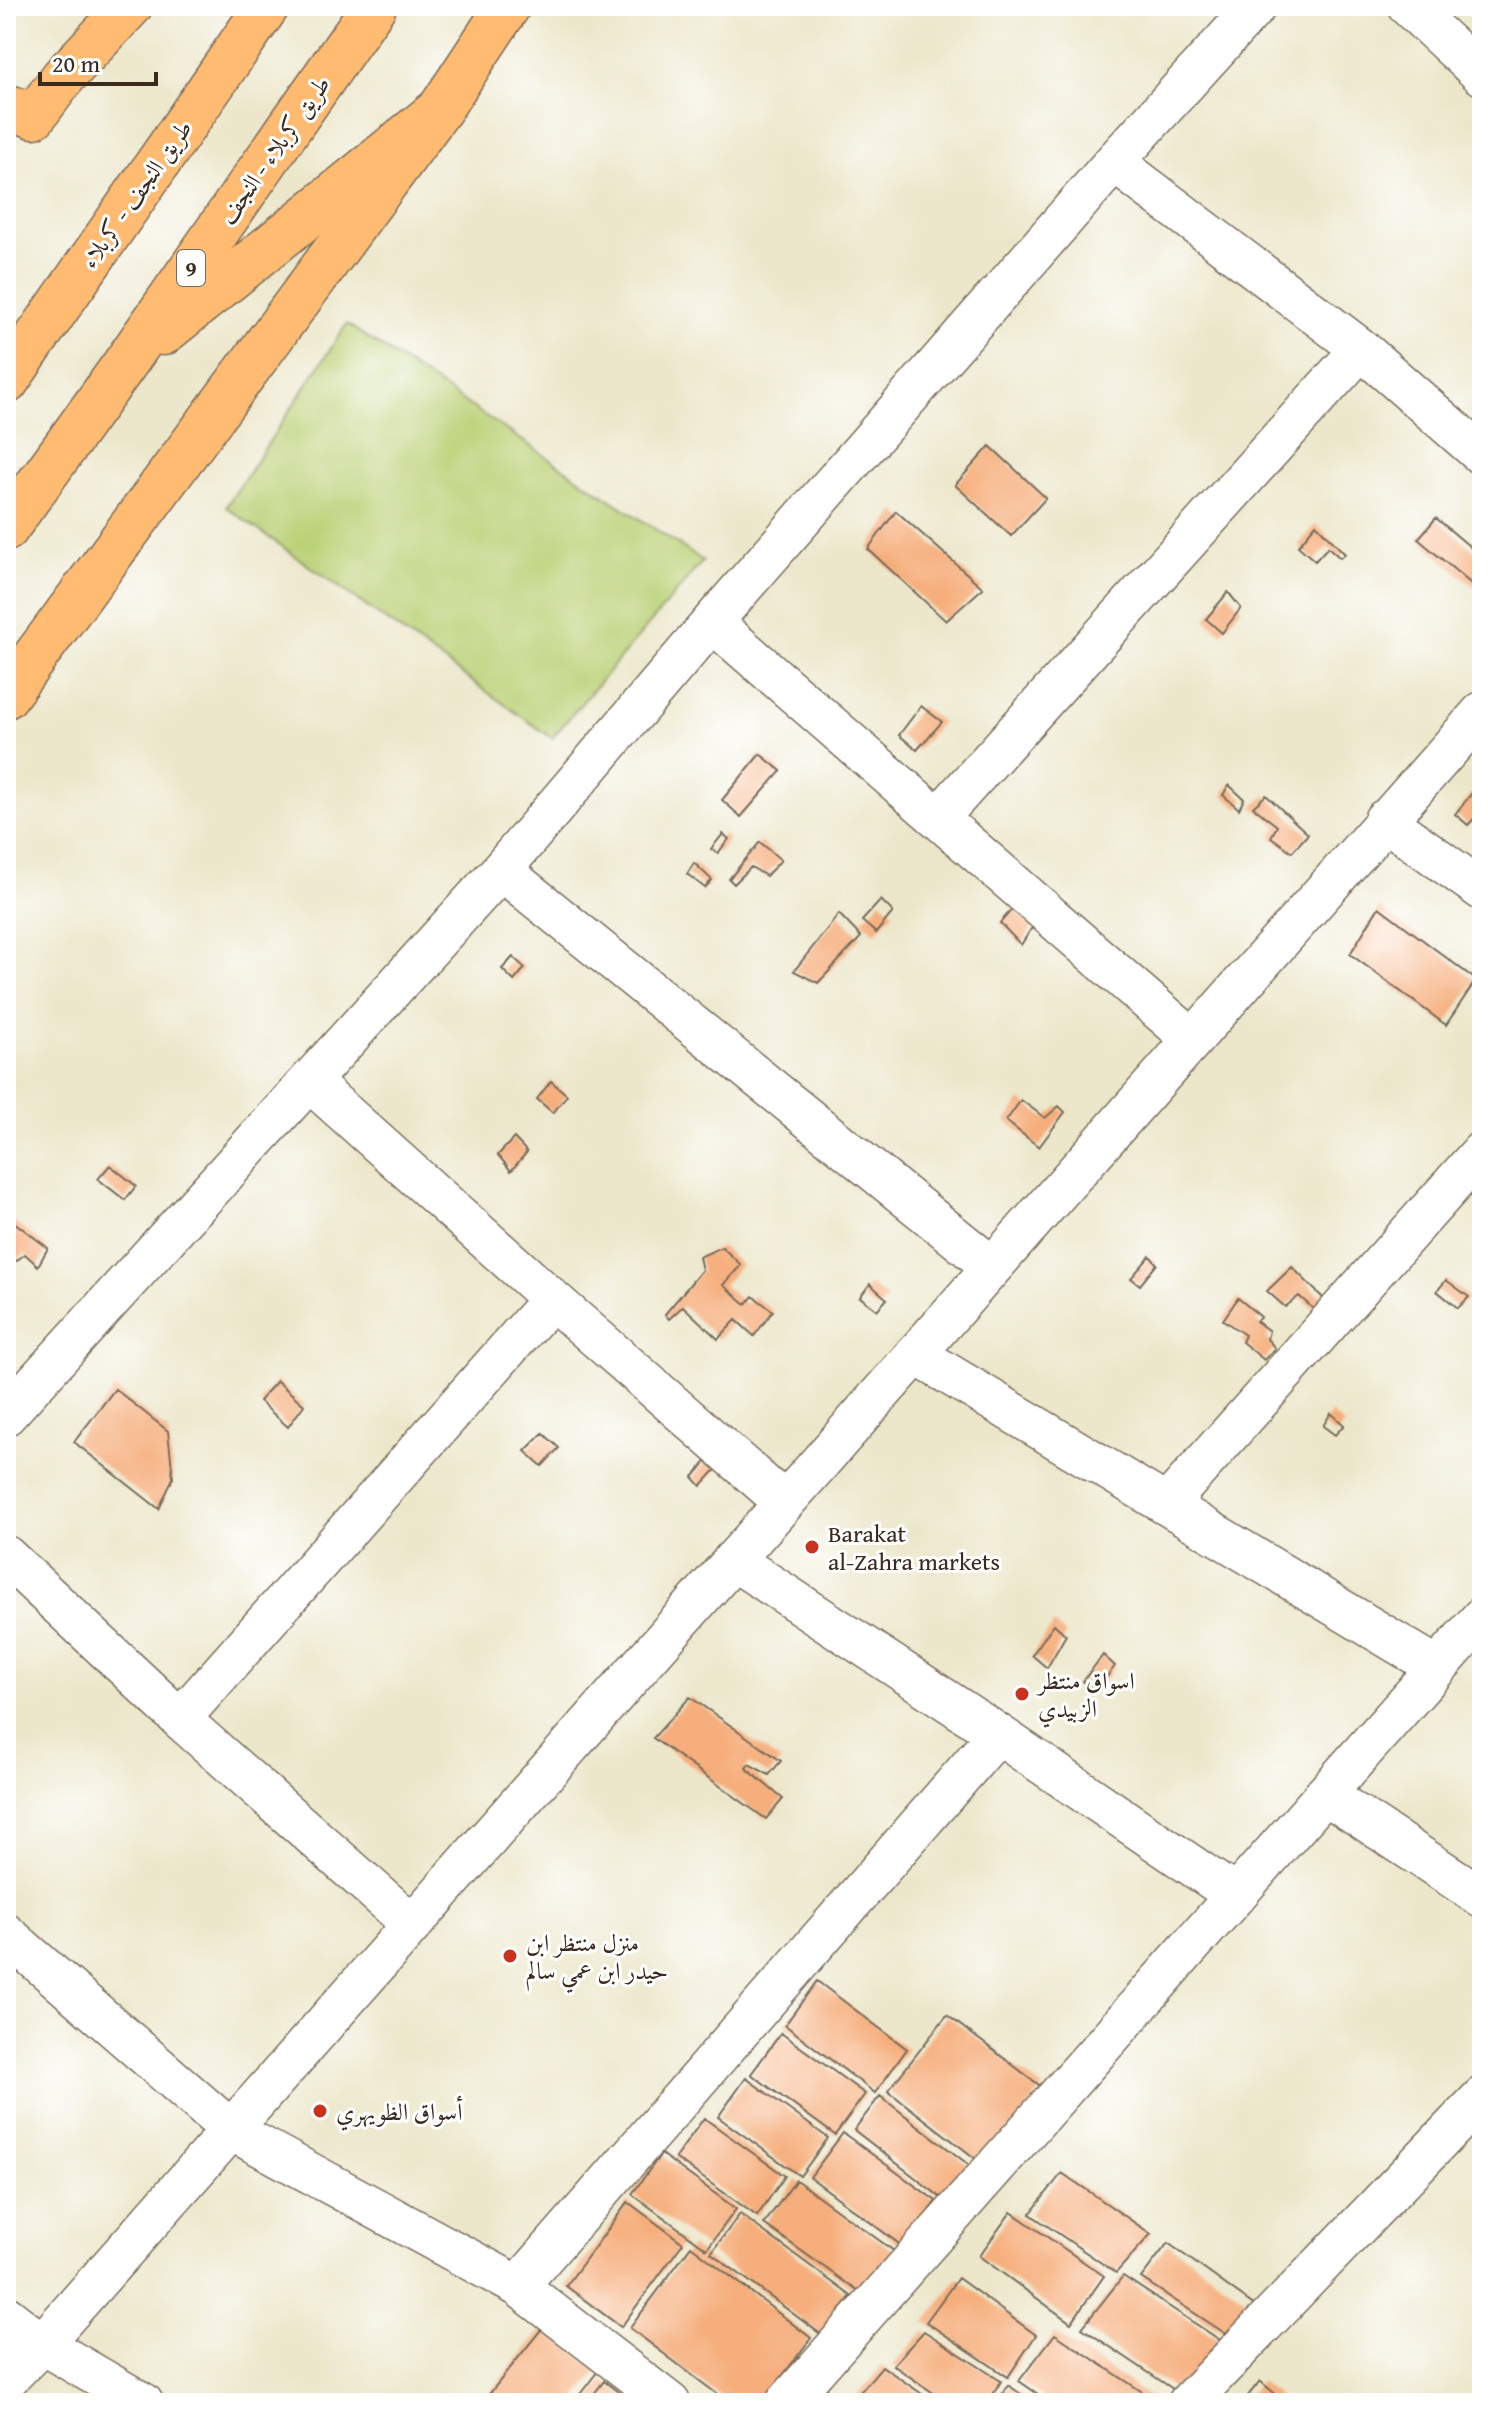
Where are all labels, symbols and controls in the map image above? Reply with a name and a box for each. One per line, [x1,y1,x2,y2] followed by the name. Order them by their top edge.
[40,36,156,86] scale bar
[52,46,100,81] text: 20 m
[210,68,338,232] street label: طريق کربلاء - النجف
[72,112,200,276] street label: طريق النجف - کربلاء
[177,250,205,286] road number: 9
[828,1516,1000,1579] place label: Barakat al-Zahra markets
[803,1538,821,1556] marker: Barakat al-Zahra markets
[1035,1663,1135,1728] place label: اسواق منتظر الزبيدي
[1013,1685,1031,1703] marker: اسواق منتظر الزبيدي
[526,1925,668,1994] place label: منزل منتظر ابن حيدر ابن عمي سالم
[501,1947,519,1965] marker: منزل منتظر ابن حيدر ابن عمي سالم
[336,2094,463,2131] place label: أسواق الظويهري
[311,2102,329,2120] marker: أسواق الظويهري

